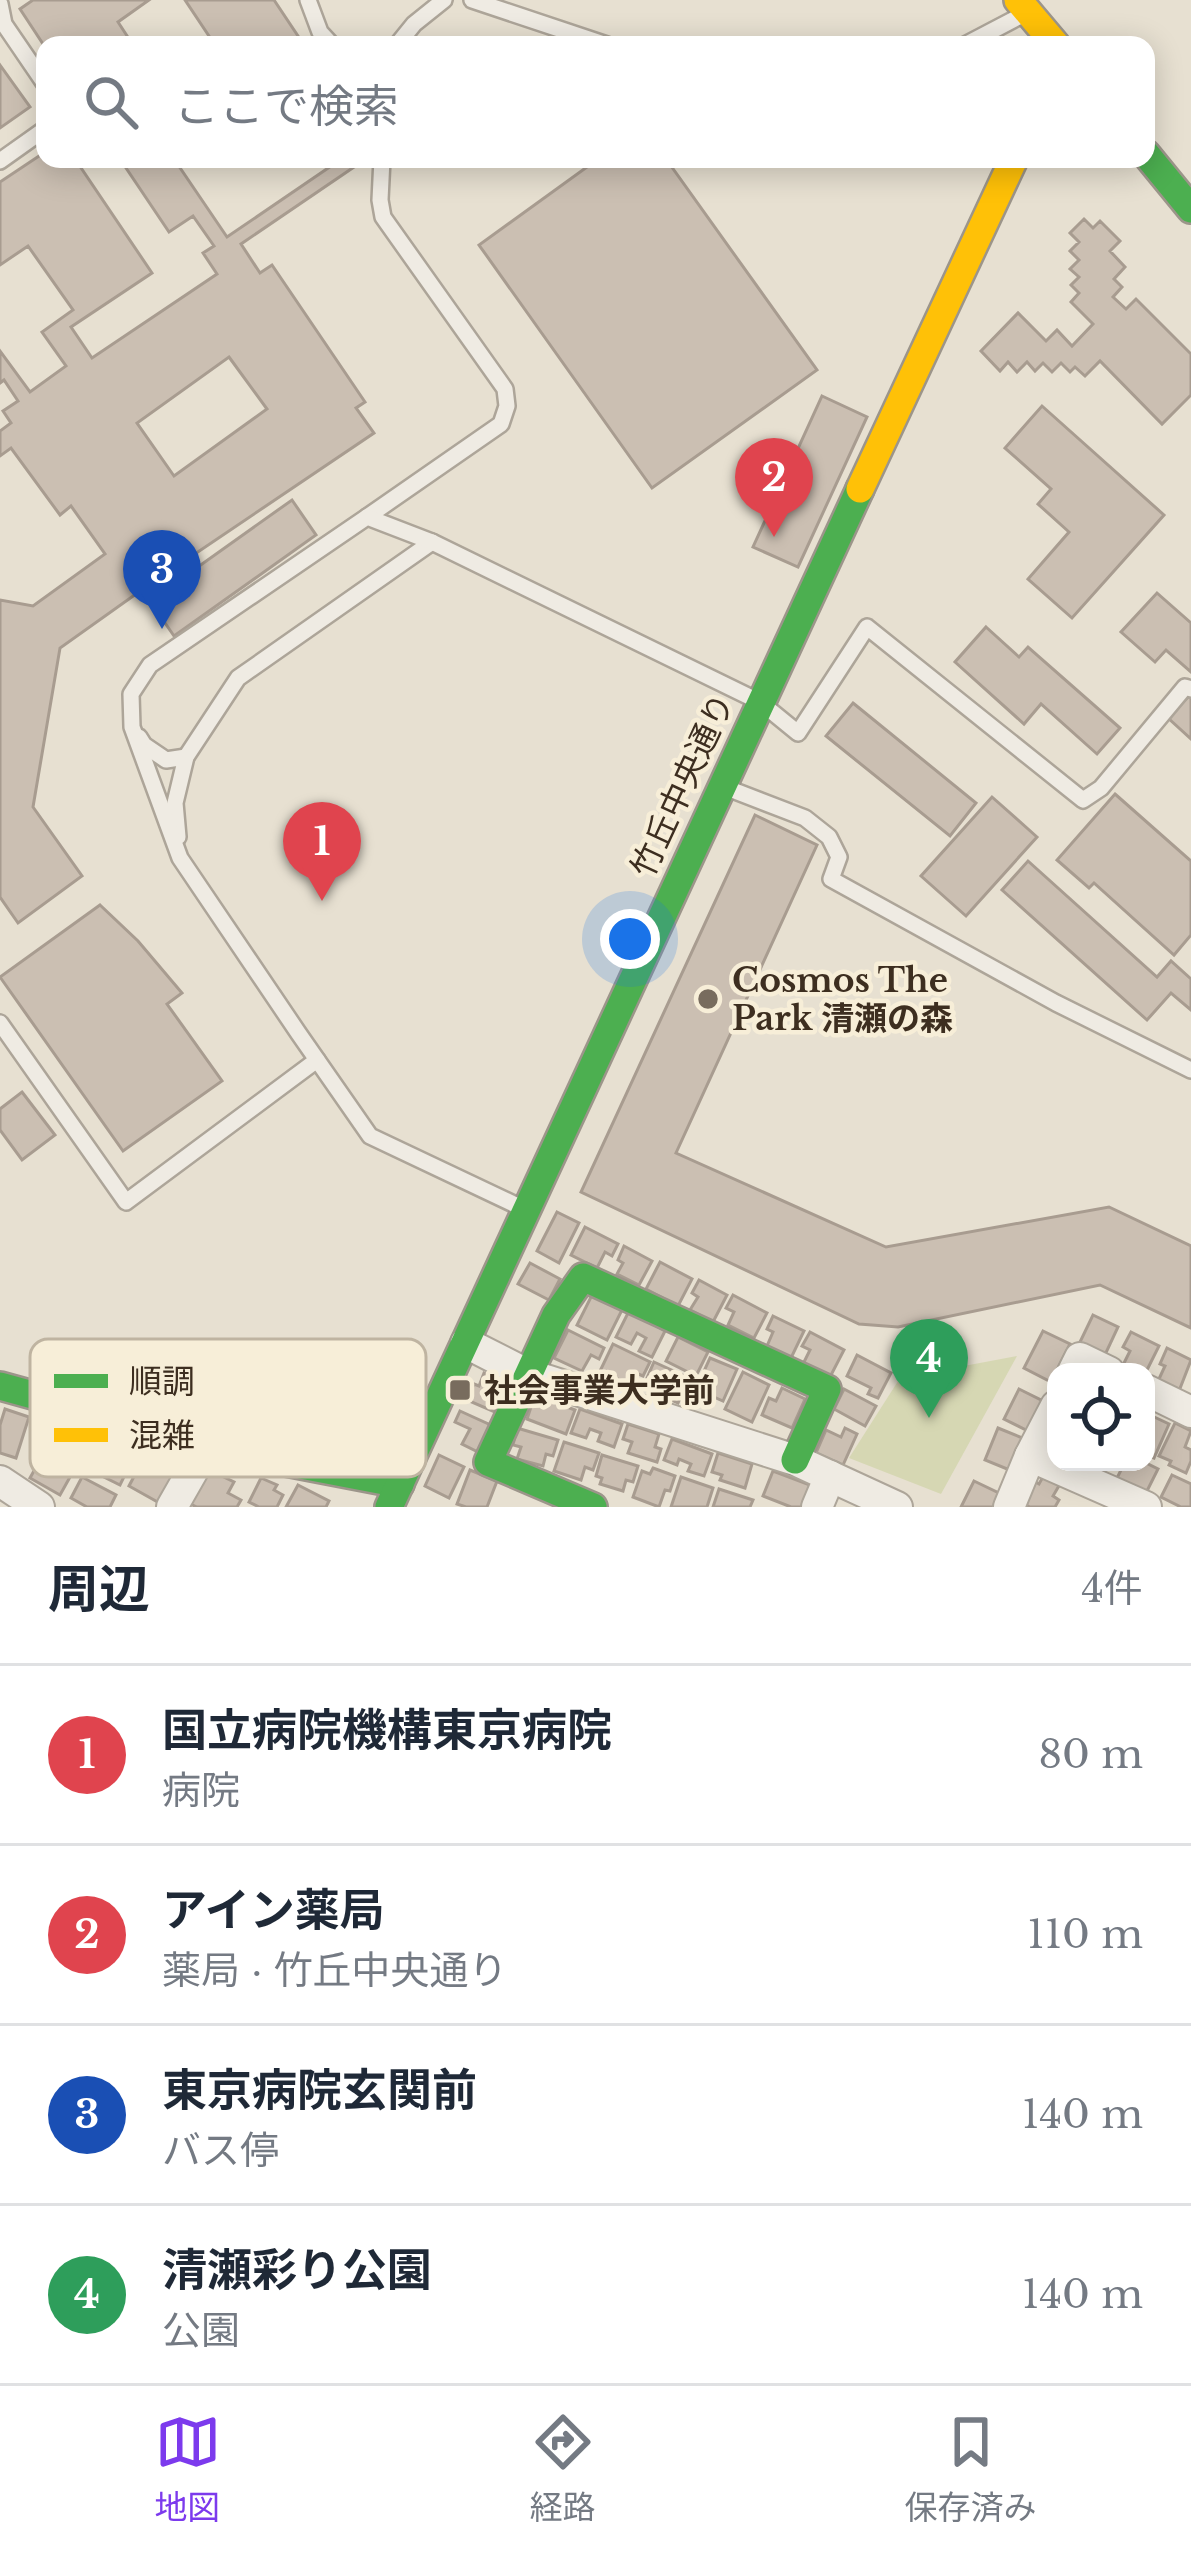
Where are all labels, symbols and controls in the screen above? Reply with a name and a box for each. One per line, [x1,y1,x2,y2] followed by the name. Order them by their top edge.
[36,36,1155,168] search box
[78,69,144,135] icon: search
[174,78,399,134] text: ここで検索
[735,438,813,537] pin: 2
[123,530,201,629] pin: 3
[622,687,743,884] street label: 竹丘中央通り
[283,802,361,901] pin: 1
[600,909,660,969] your location
[732,960,953,1039] place label: Cosmos The Park 清瀬の森
[695,986,721,1012] marker: Cosmos The Park 清瀬の森
[890,1319,968,1418] pin: 4
[30,1339,426,1477] legend
[129,1361,195,1402] text: 順調
[1047,1363,1155,1471] map controls
[1047,1363,1155,1471] button: locate
[484,1370,715,1411] place label: 社会事業大学前
[447,1377,473,1403] marker: 社会事業大学前
[129,1415,195,1456] text: 混雑
[48,1558,150,1621] text: 周辺
[1081,1564,1143,1613] text: 4件
[162,1702,612,1758] text: 国立病院機構東京病院
[78,1730,96,1779] text: 1
[1038,1730,1143,1779] text: 80 m
[162,1766,240,1815] text: 病院
[162,1882,385,1938] text: アイン薬局
[74,1910,100,1959] text: 2
[1027,1910,1143,1959] text: 110 m
[162,1946,508,1995] text: 薬局 · 竹丘中央通り
[162,2062,477,2118] text: 東京病院玄関前
[75,2090,99,2139] text: 3
[1022,2090,1143,2139] text: 140 m
[162,2126,279,2175] text: バス停
[162,2242,432,2298] text: 清瀬彩り公園
[74,2270,100,2319] text: 4
[1022,2270,1143,2319] text: 140 m
[162,2306,240,2355] text: 公園
[155,2409,221,2529] tab: 地図
[530,2409,596,2529] tab: 経路
[905,2409,1037,2529] tab: 保存済み

